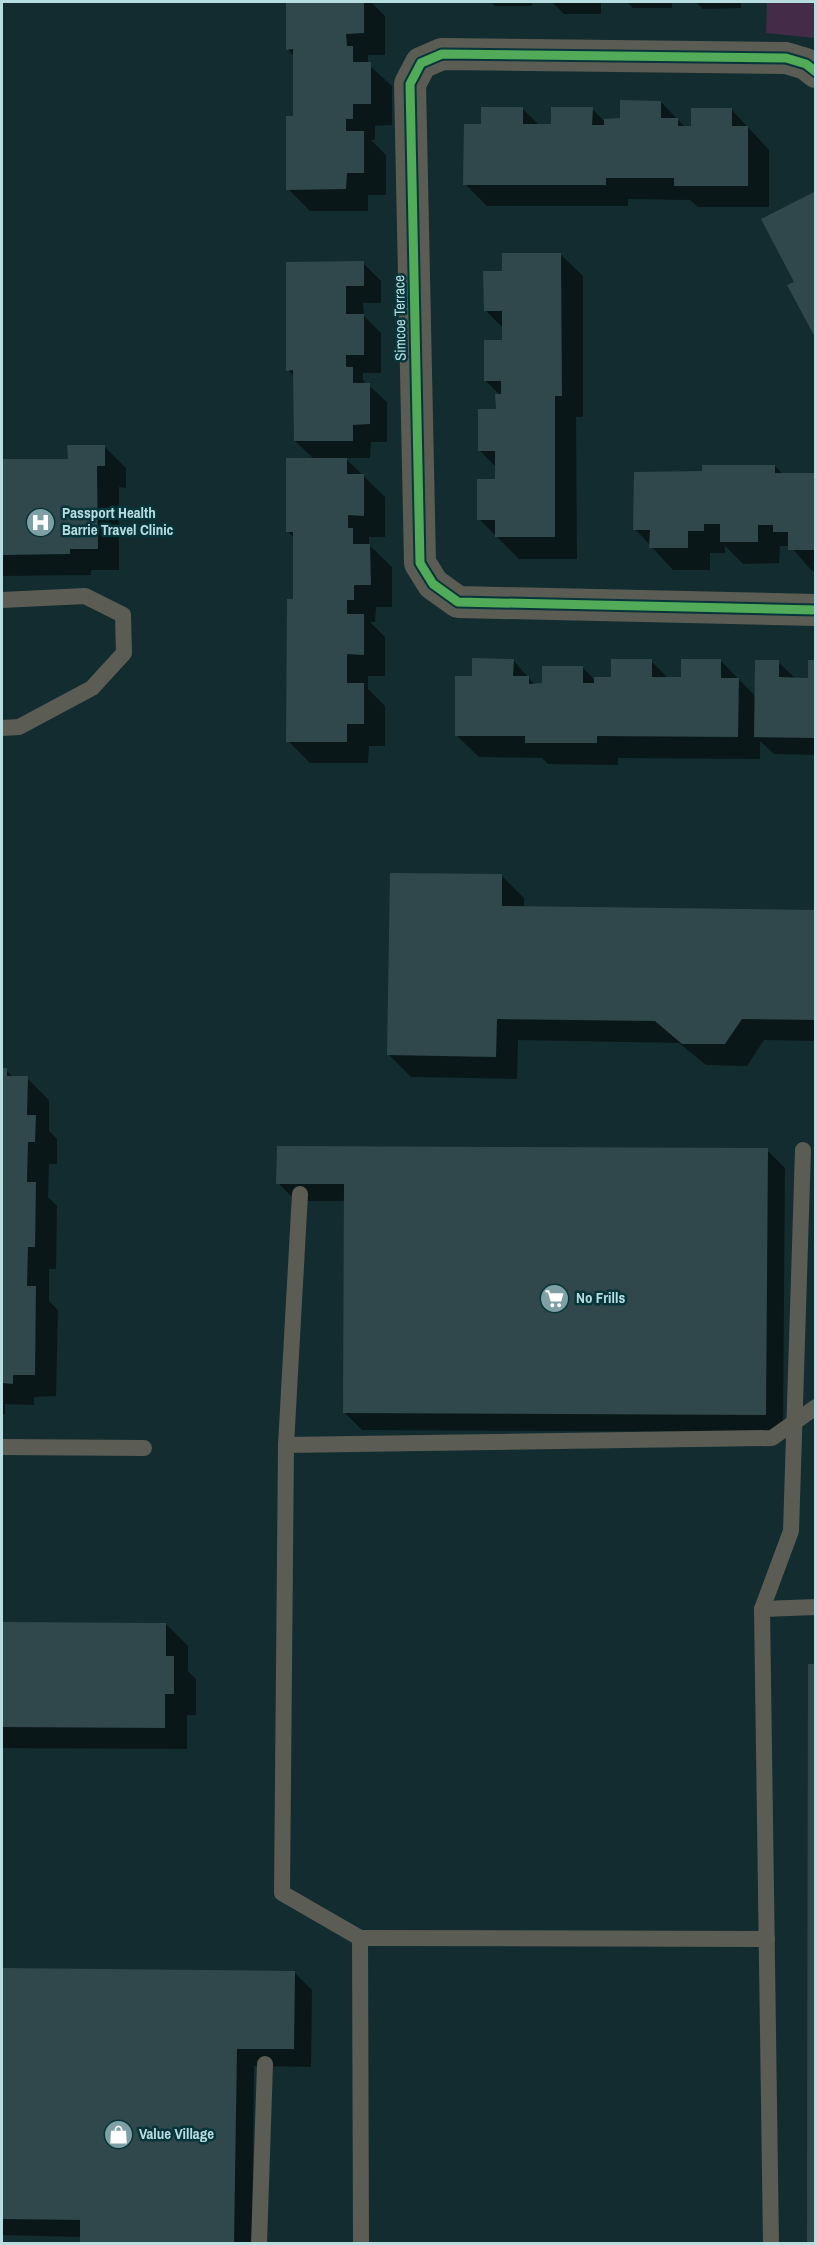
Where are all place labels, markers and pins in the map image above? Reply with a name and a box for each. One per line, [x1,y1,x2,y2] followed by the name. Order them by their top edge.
[62,502,174,540] place label: Passport Health Barrie Travel Clinic
[25,506,57,538] hospital icon: Passport Health Barrie Travel Clinic
[539,1282,571,1314] supermarket icon: No Frills
[576,1287,625,1308] place label: No Frills
[102,2118,134,2150] shop icon: Value Village
[139,2123,214,2144] place label: Value Village

